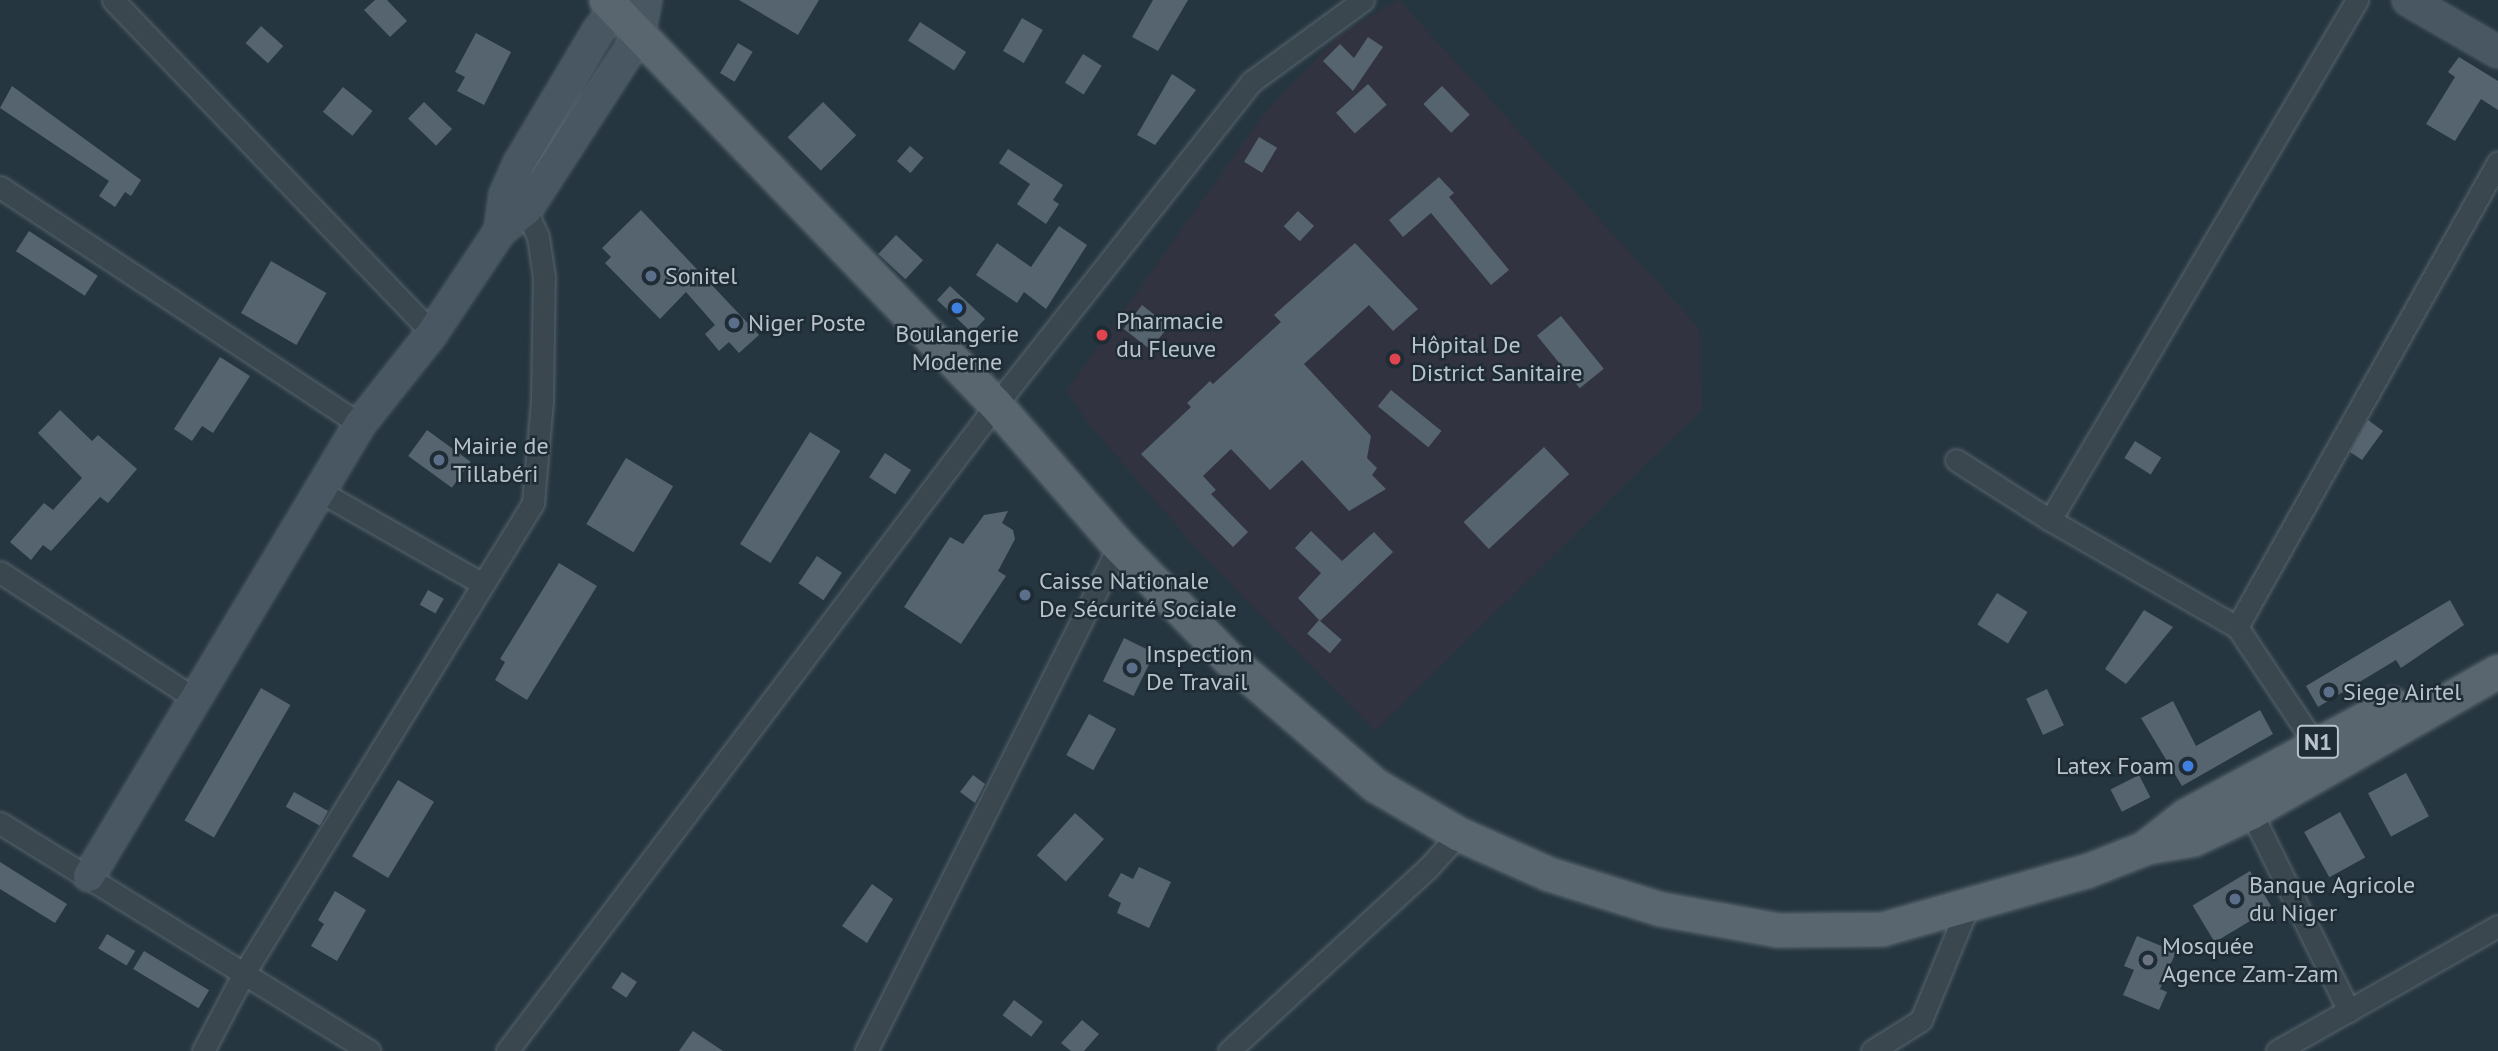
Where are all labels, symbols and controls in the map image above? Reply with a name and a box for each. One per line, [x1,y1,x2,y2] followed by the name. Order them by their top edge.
[665,262,737,290] place label: Sonitel
[643,268,659,284] marker: Sonitel
[949,300,965,316] marker: Boulangerie Moderne
[1116,307,1223,363] place label: Pharmacie du Fleuve
[748,309,866,337] place label: Niger Poste
[726,315,742,331] marker: Niger Poste
[895,320,1019,376] place label: Boulangerie Moderne
[1094,327,1110,343] marker: Pharmacie du Fleuve
[1411,331,1582,387] place label: Hôpital De District Sanitaire
[1385,349,1405,369] marker: Hôpital De District Sanitaire
[453,432,549,488] place label: Mairie de Tillabéri
[431,452,447,468] marker: Mairie de Tillabéri
[1039,567,1237,623] place label: Caisse Nationale De Sécurité Sociale
[1017,587,1033,603] marker: Caisse Nationale De Sécurité Sociale
[1146,640,1253,696] place label: Inspection De Travail
[1124,660,1140,676] marker: Inspection De Travail
[2343,678,2462,706] place label: Siege Airtel
[2321,684,2337,700] marker: Siege Airtel
[2295,722,2341,762] road number: N1
[2055,752,2174,780] place label: Latex Foam
[2180,758,2196,774] marker: Latex Foam
[2249,871,2416,927] place label: Banque Agricole du Niger
[2227,891,2243,907] marker: Banque Agricole du Niger
[2162,932,2339,988] place label: Mosquée Agence Zam-Zam
[2140,952,2156,968] marker: Mosquée Agence Zam-Zam

